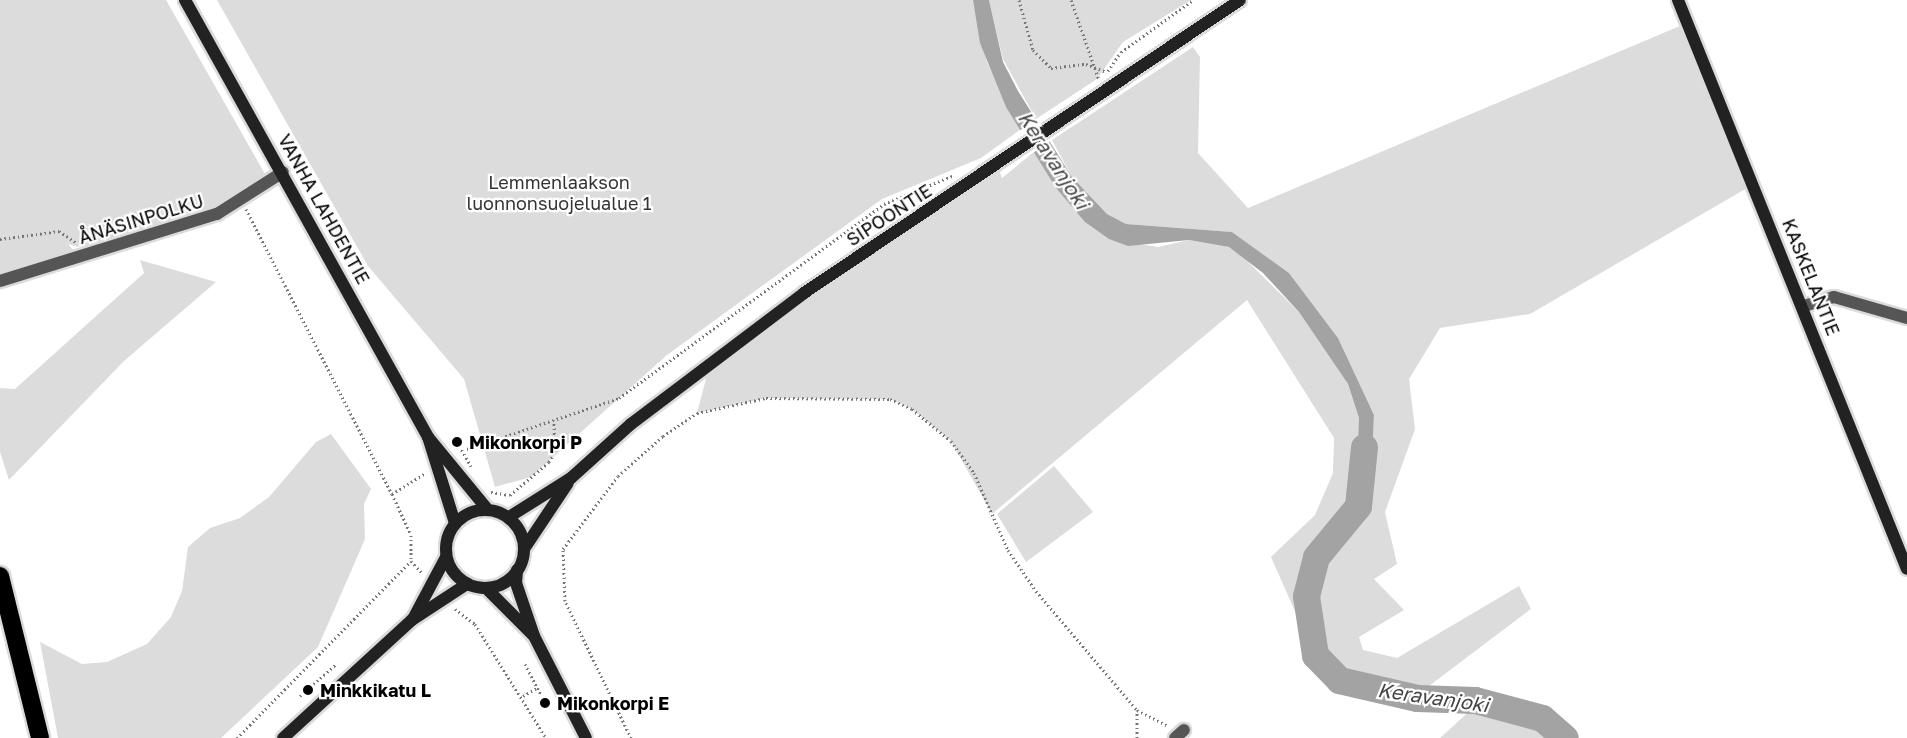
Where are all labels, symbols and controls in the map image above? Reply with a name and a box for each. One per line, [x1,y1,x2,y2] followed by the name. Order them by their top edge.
[1014,107,1094,213] water label: Keravanjoki
[274,130,374,288] street label: VANHA LAHDENTIE
[466,172,652,214] park label: Lemmenlaakson luonnonsuojelualue 1
[842,180,936,250] street label: SIPOONTIE
[76,190,206,248] street label: ÅNÄSINPOLKU
[1778,216,1844,338] street label: KASKELANTIE
[469,431,582,453] place label: Mikonkorpi P
[450,435,464,449] marker: Mikonkorpi P
[1376,677,1490,717] water label: Keravanjoki
[320,679,431,701] place label: Minkkikatu L
[301,683,315,697] marker: Minkkikatu L
[557,692,669,714] place label: Mikonkorpi E
[538,696,552,710] marker: Mikonkorpi E

